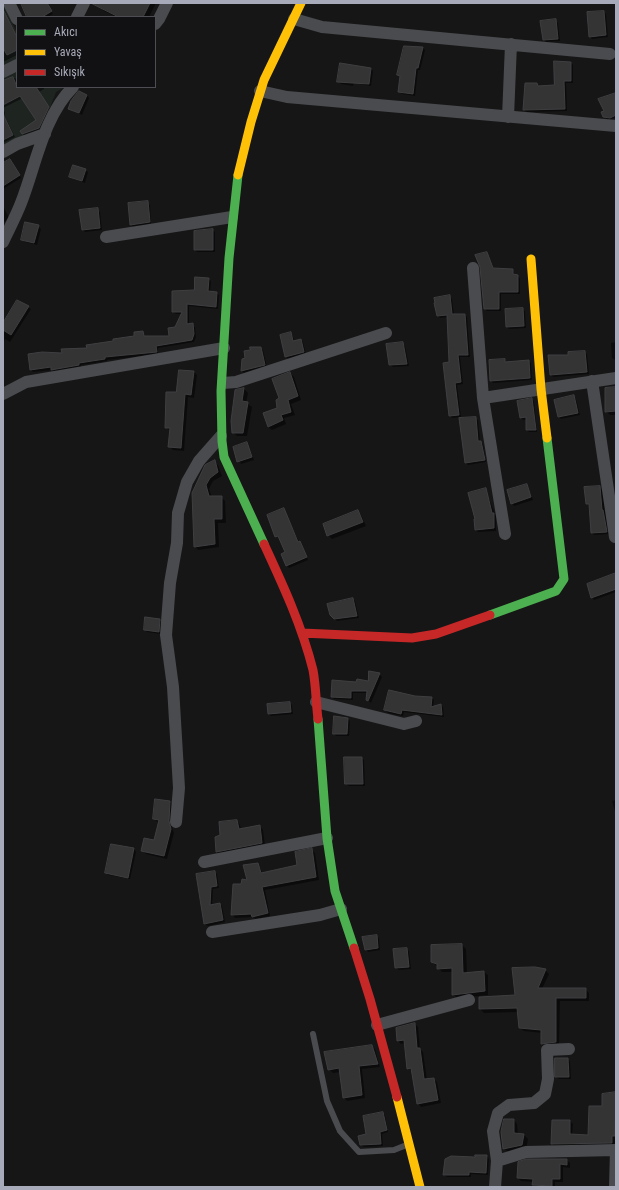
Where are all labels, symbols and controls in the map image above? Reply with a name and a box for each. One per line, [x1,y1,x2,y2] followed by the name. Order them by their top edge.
[16,16,156,88] legend
[54,25,78,39] text: Akıcı
[54,45,82,59] text: Yavaş
[54,65,85,79] text: Sıkışık

